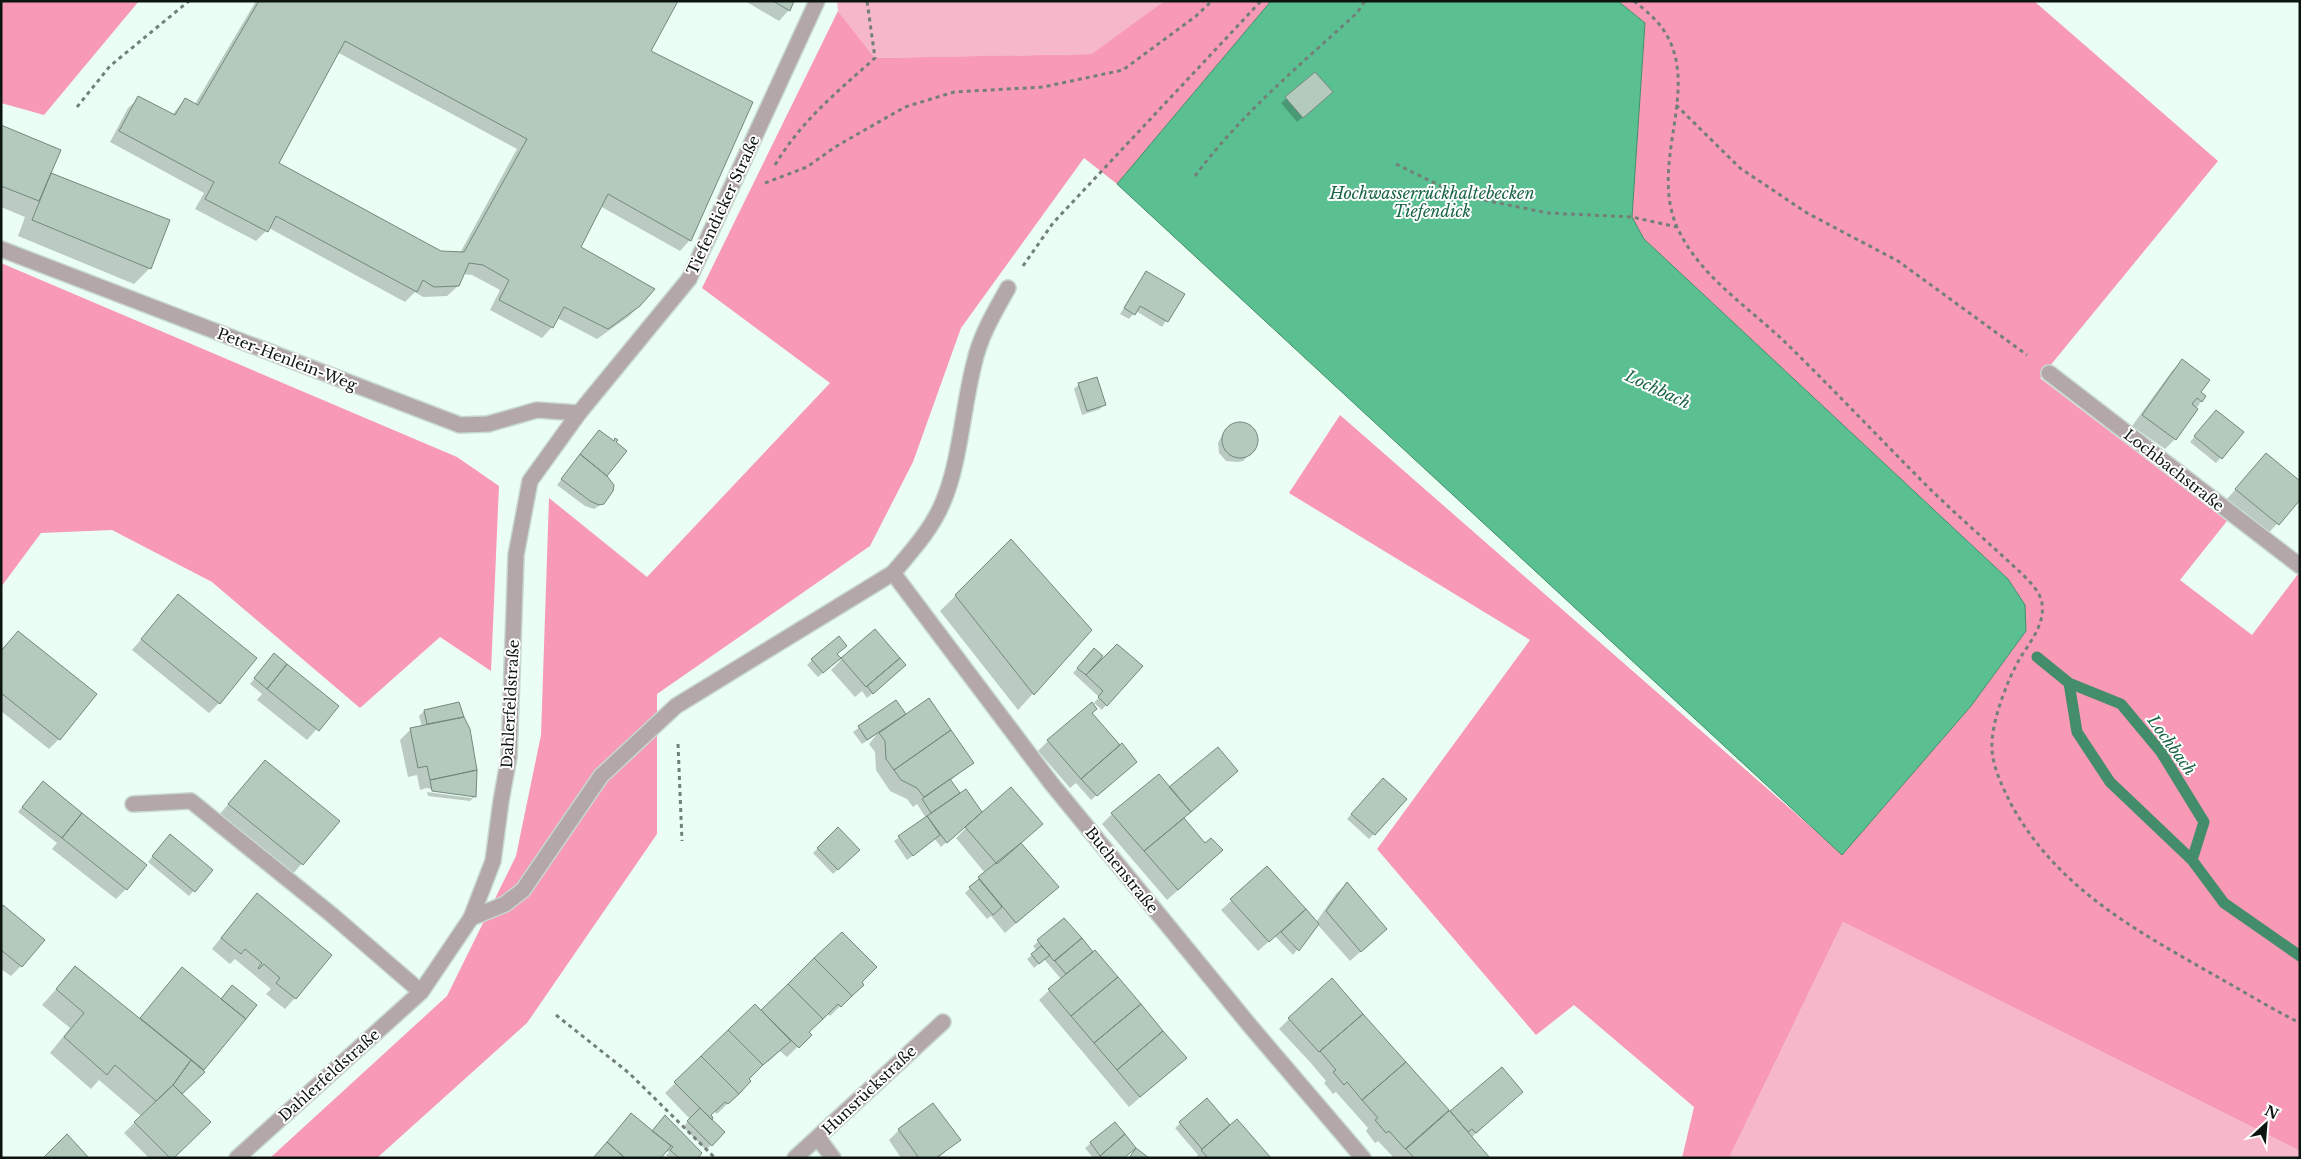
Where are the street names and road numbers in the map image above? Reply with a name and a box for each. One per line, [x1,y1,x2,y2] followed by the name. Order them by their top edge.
[682,132,764,278] street label: Tiefendicker Straße
[215,324,360,395] street label: Peter-Henlein-Weg
[2120,425,2228,515] street label: Lochbachstraße
[497,639,523,769] street label: Dahlerfeldstraße
[1081,823,1163,917] street label: Buchenstraße
[275,1025,383,1125] street label: Dahlerfeldstraße
[818,1041,920,1139] street label: Hunsrückstraße

